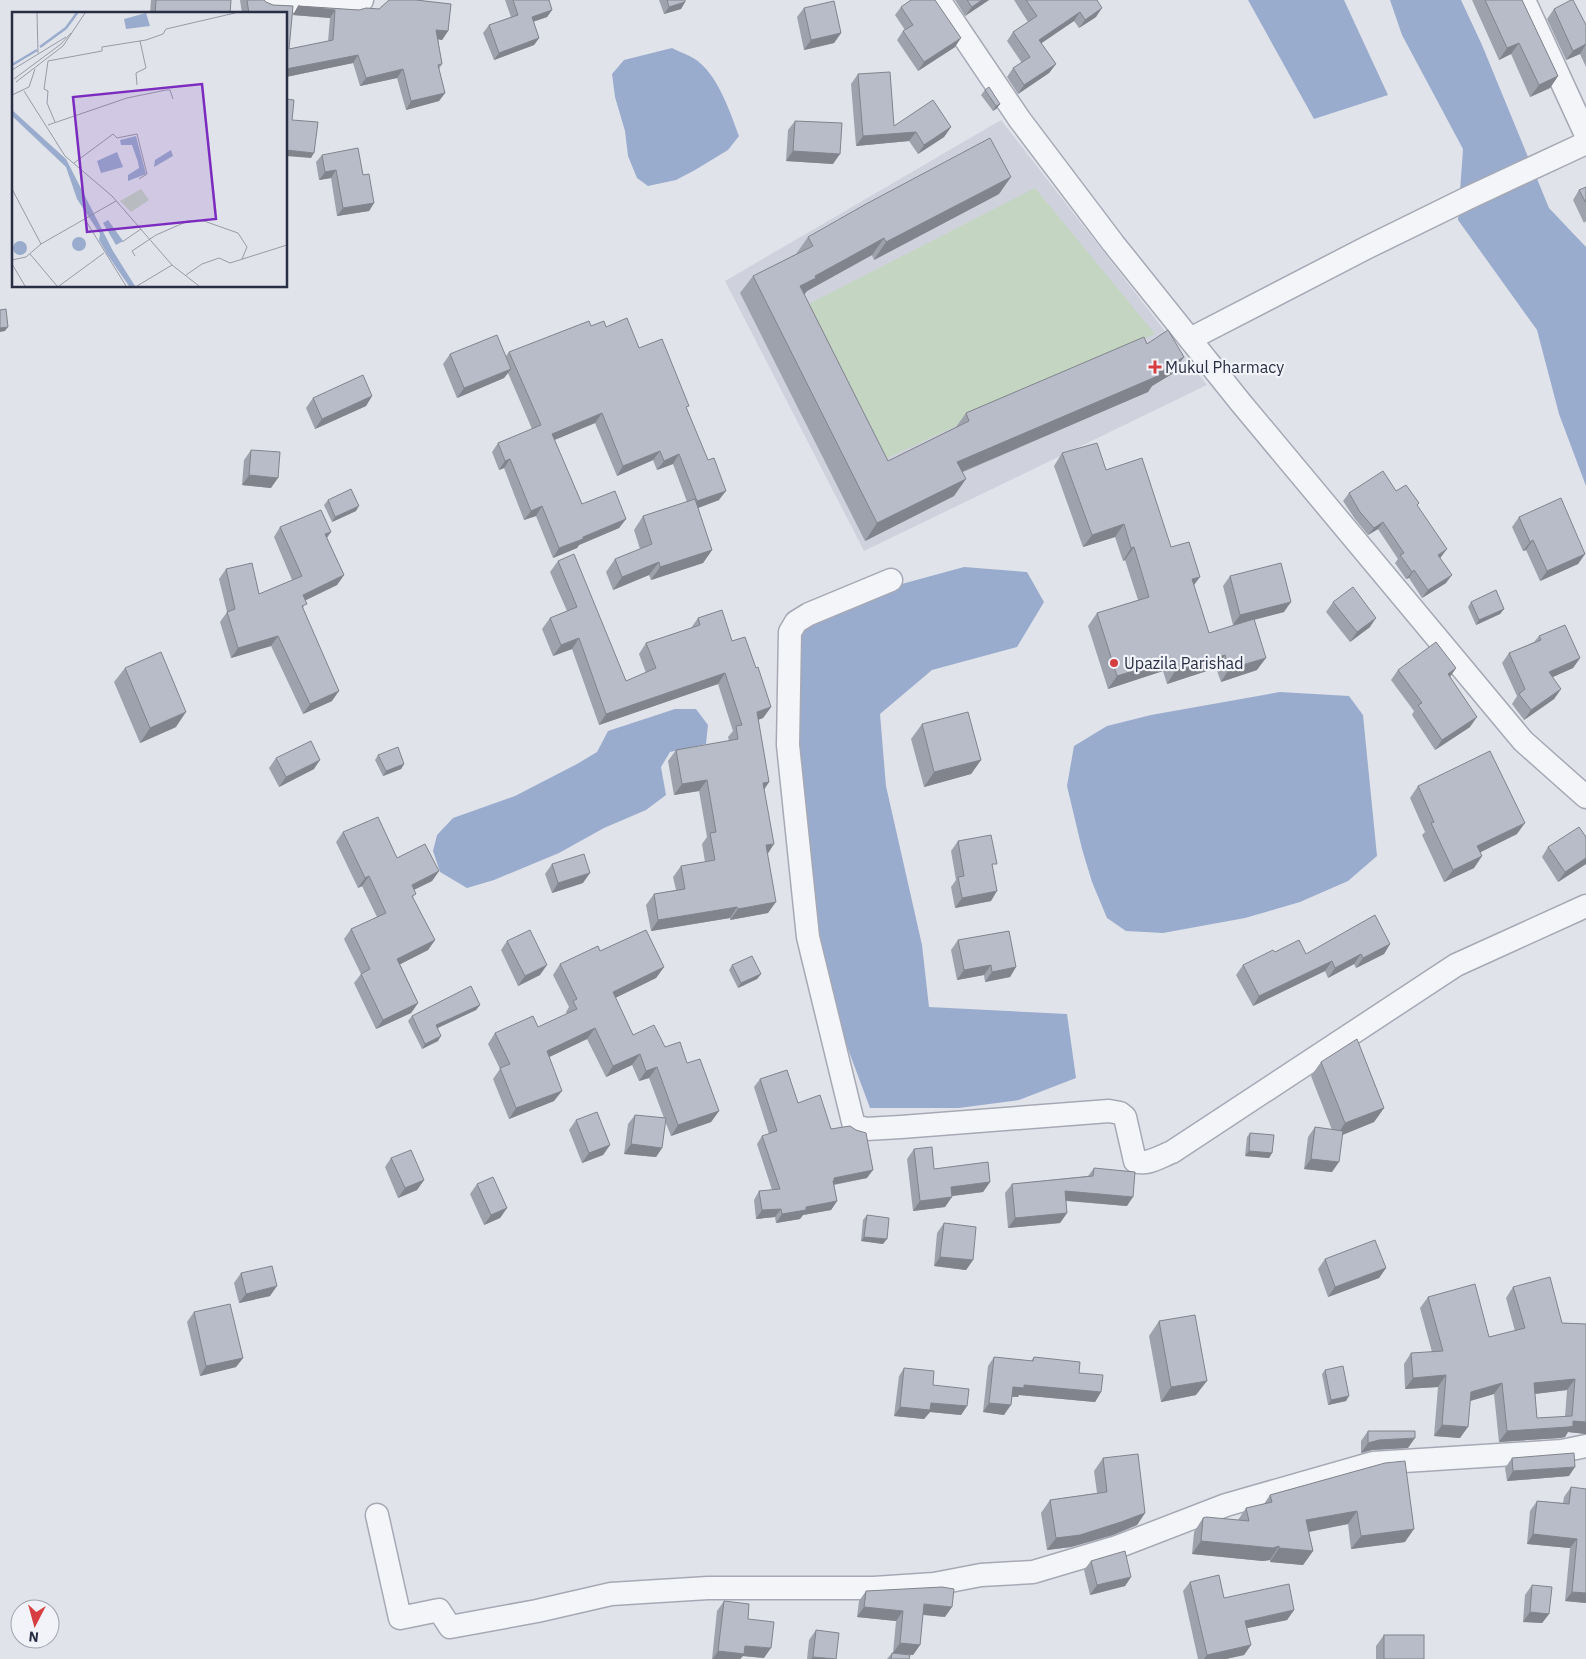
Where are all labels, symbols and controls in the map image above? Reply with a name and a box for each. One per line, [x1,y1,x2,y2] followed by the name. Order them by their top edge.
[12,12,288,288] inset map
[1165,357,1284,377] place label: Mukul Pharmacy
[1149,361,1161,373] marker: Mukul Pharmacy
[1124,653,1243,673] place label: Upazila Parishad
[1108,657,1120,669] marker: Upazila Parishad
[10,1599,60,1649] north arrow
[28,1627,40,1646] text: N

